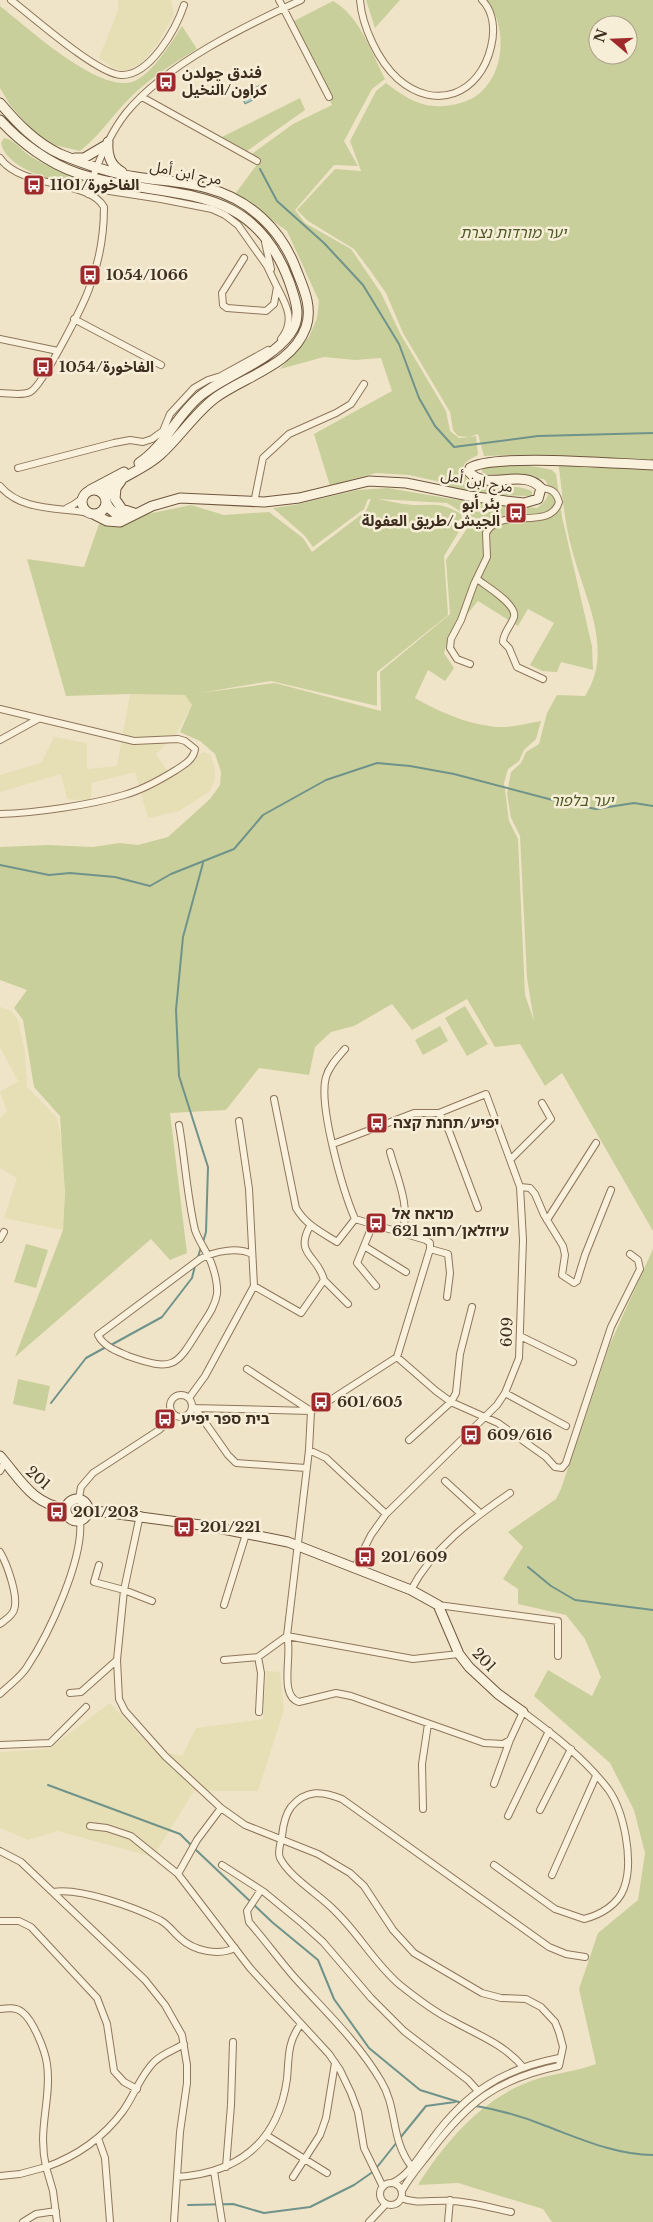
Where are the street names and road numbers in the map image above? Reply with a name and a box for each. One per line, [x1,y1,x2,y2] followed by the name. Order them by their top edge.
[148,156,224,192] street label: مرج ابن أمل
[439,465,515,499] street label: مرج ابن أمل
[496,1317,517,1347] street label: 609
[22,1462,55,1494] street label: 201
[468,1643,500,1676] street label: 201

